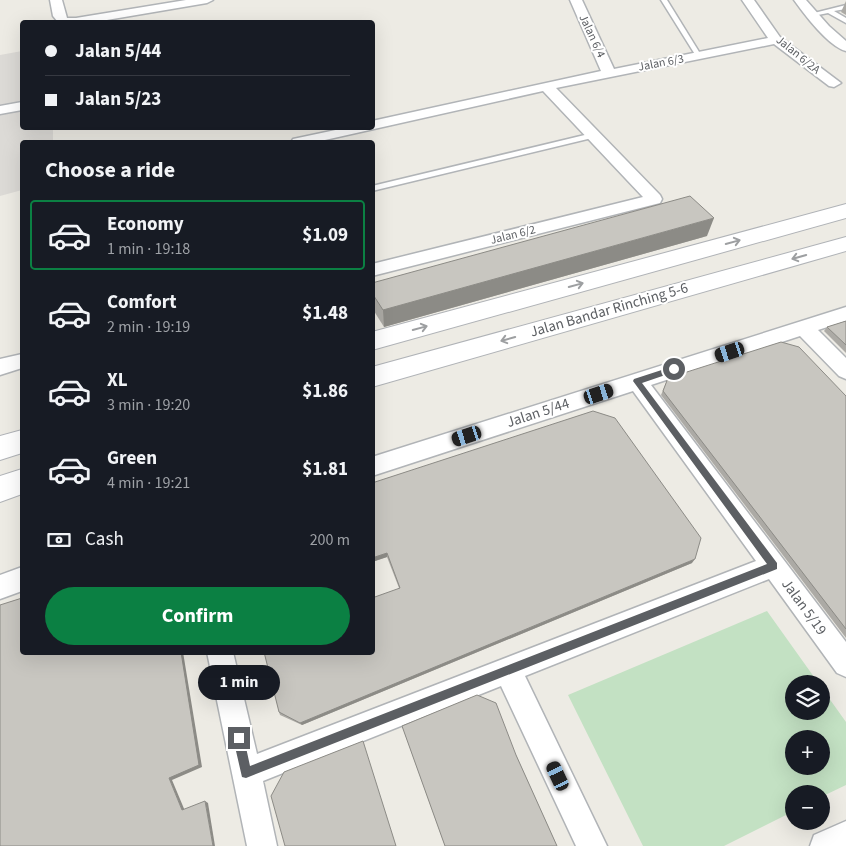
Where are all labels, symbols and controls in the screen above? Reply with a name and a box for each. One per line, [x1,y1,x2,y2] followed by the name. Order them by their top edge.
[575,12,609,60] street label: Jalan 6/4
[772,32,824,78] street label: Jalan 6/2A
[75,38,161,65] text: Jalan 5/44
[637,50,685,76] street label: Jalan 6/3
[75,86,161,113] text: Jalan 5/23
[45,154,175,186] text: Choose a ride
[107,211,184,238] text: Economy
[47,213,92,258] icon: car
[489,221,537,249] street label: Jalan 6/2
[302,222,348,249] text: $1.09
[725,237,741,246] one-way arrow
[107,238,190,260] text: 1 min · 19:18
[791,253,807,263] one-way arrow
[528,277,690,343] street label: Jalan Bandar Rinching 5-6
[568,280,584,289] one-way arrow
[107,289,177,316] text: Comfort
[47,291,92,336] icon: car
[302,300,348,327] text: $1.48
[107,316,190,338] text: 2 min · 19:19
[411,322,427,332] one-way arrow
[500,334,516,344] one-way arrow
[713,340,746,364] car
[663,358,685,380] route start
[107,367,128,394] text: XL
[47,369,92,414] icon: car
[302,378,348,405] text: $1.86
[582,382,615,406] car
[504,393,573,433] street label: Jalan 5/44
[107,394,190,416] text: 3 min · 19:20
[450,424,483,448] car
[107,445,157,472] text: Green
[47,447,92,492] icon: car
[302,456,348,483] text: $1.81
[107,472,190,494] text: 4 min · 19:21
[45,526,73,554] icon: cash
[85,526,124,553] text: Cash
[310,529,350,551] text: 200 m
[776,575,832,639] street label: Jalan 5/19
[45,587,350,645] button: Confirm
[198,666,280,700] callout: 1 min
[220,671,258,693] text: 1 min
[785,675,830,830] map controls
[785,675,830,720] button: layers
[228,727,250,749] route end
[785,730,830,775] button: +
[544,759,571,793] car
[785,785,830,830] button: −

